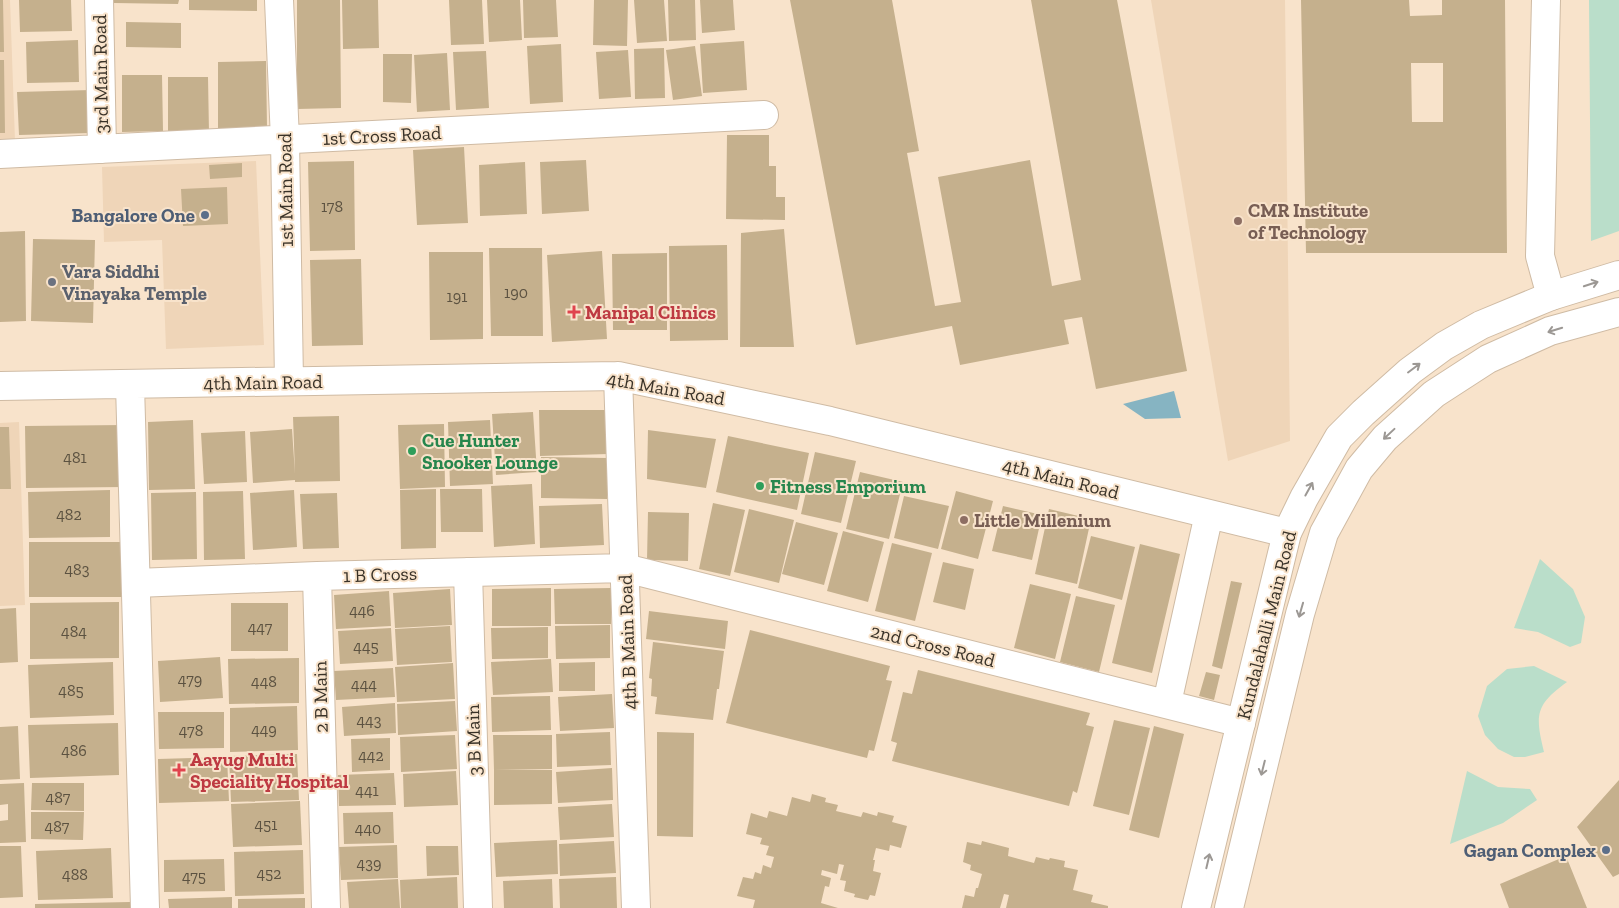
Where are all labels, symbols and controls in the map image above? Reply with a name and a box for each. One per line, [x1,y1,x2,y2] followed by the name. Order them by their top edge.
[88,14,113,134] street label: 3rd Main Road
[322,121,443,150] street label: 1st Cross Road
[273,132,298,247] street label: 1st Main Road
[321,197,343,216] house number: 178
[1248,199,1368,244] place label: CMR Institute of Technology
[71,204,195,227] place label: Bangalore One
[199,209,211,221] marker: Bangalore One
[1232,215,1244,227] marker: CMR Institute of Technology
[62,260,207,305] place label: Vara Siddhi Vinayaka Temple
[46,276,58,288] marker: Vara Siddhi Vinayaka Temple
[1583,278,1599,288] one-way arrow
[504,283,528,302] house number: 190
[447,287,467,306] house number: 191
[585,301,716,324] place label: Manipal Clinics
[567,305,581,319] marker: Manipal Clinics
[1548,325,1564,335] one-way arrow
[1407,363,1421,373] one-way arrow
[605,367,727,410] street label: 4th Main Road
[203,370,323,395] street label: 4th Main Road
[1383,428,1396,440] one-way arrow
[422,429,558,474] place label: Cue Hunter Snooker Lounge
[406,445,418,457] marker: Cue Hunter Snooker Lounge
[63,448,87,467] house number: 481
[1000,453,1122,504] street label: 4th Main Road
[770,475,926,498] place label: Fitness Emporium
[754,480,766,492] marker: Fitness Emporium
[1305,482,1314,497] one-way arrow
[56,505,82,524] house number: 482
[974,509,1111,532] place label: Little Millenium
[958,514,970,526] marker: Little Millenium
[1232,528,1301,722] street label: Kundalahalli Main Road
[64,560,90,579] house number: 483
[343,562,417,587] street label: 1 B Cross
[614,574,641,710] street label: 4th B Main Road
[349,601,375,620] house number: 446
[1295,602,1305,618] one-way arrow
[248,618,273,637] house number: 447
[868,619,998,672] street label: 2nd Cross Road
[61,622,87,641] house number: 484
[353,637,379,656] house number: 445
[308,661,333,733] street label: 2 B Main
[178,670,202,689] house number: 479
[251,672,277,691] house number: 448
[351,675,377,694] house number: 444
[58,681,84,700] house number: 485
[461,704,486,776] street label: 3 B Main
[356,711,382,730] house number: 443
[251,720,277,739] house number: 449
[179,721,203,740] house number: 478
[61,741,87,760] house number: 486
[358,746,384,765] house number: 442
[190,748,349,793] place label: Aayug Multi Speciality Hospital
[1258,760,1267,776] one-way arrow
[172,763,186,777] marker: Aayug Multi Speciality Hospital
[355,781,379,800] house number: 441
[46,788,71,807] house number: 487
[255,815,277,834] house number: 451
[45,817,70,836] house number: 487
[355,819,381,838] house number: 440
[1464,839,1596,862] place label: Gagan Complex
[1600,844,1612,856] marker: Gagan Complex
[1204,853,1213,869] one-way arrow
[357,854,381,873] house number: 439
[256,864,282,883] house number: 452
[62,865,88,884] house number: 488
[182,867,206,886] house number: 475

